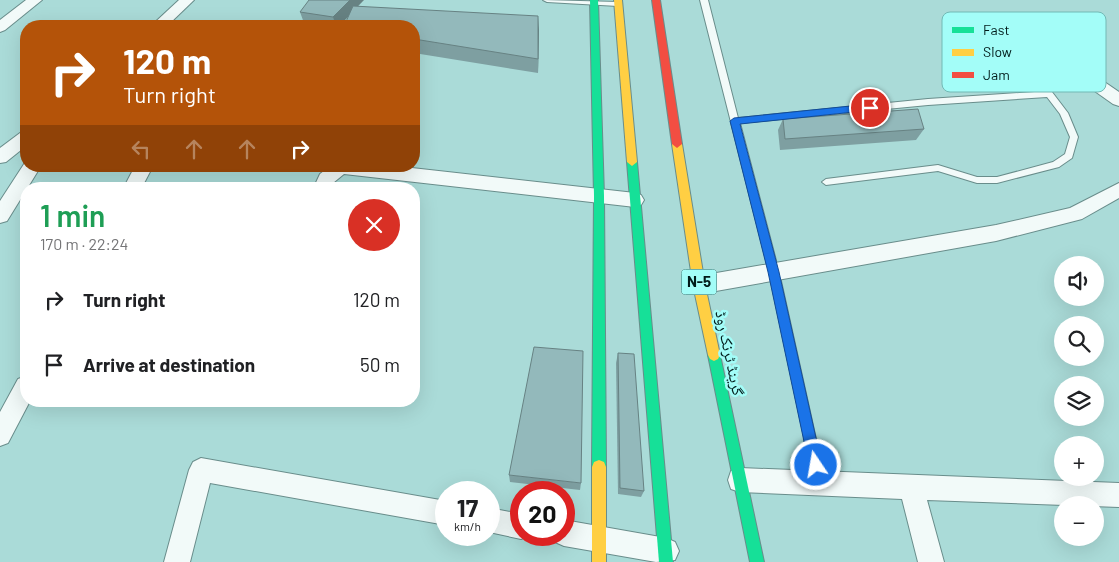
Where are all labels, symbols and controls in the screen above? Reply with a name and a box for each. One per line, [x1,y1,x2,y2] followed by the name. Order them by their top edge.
[942,12,1106,92] legend
[983,21,1009,38] text: Fast
[123,39,211,81] text: 120 m
[40,40,105,105] icon: right
[983,43,1012,60] text: Slow
[983,66,1010,83] text: Jam
[123,81,216,107] text: Turn right
[849,87,891,129] pin
[856,94,884,122] icon: arrive
[127,135,155,163] icon: left
[180,135,208,163] icon: ahead
[233,135,261,163] icon: ahead
[286,135,314,163] icon: right
[40,197,105,233] text: 1 min
[348,199,400,251] button: close
[40,234,128,253] text: 170 m · 22:24
[1054,256,1104,546] map controls
[1054,256,1104,306] button: sound
[682,270,716,294] road number: N-5
[40,286,68,314] icon: right
[83,288,165,311] text: Turn right
[353,288,400,311] text: 120 m
[711,309,749,398] street label: گرینڈ ٹرنک روڈ
[1054,316,1104,366] button: search
[40,351,68,379] icon: arrive
[83,353,255,376] text: Arrive at destination
[360,353,400,376] text: 50 m
[1054,376,1104,426] button: layers
[1054,436,1104,486] button: +
[789,438,841,490] position arrow
[510,481,575,546] speed limit sign: 20
[457,492,478,522] text: 17
[1054,496,1104,546] button: −
[454,519,481,533] text: km/h

